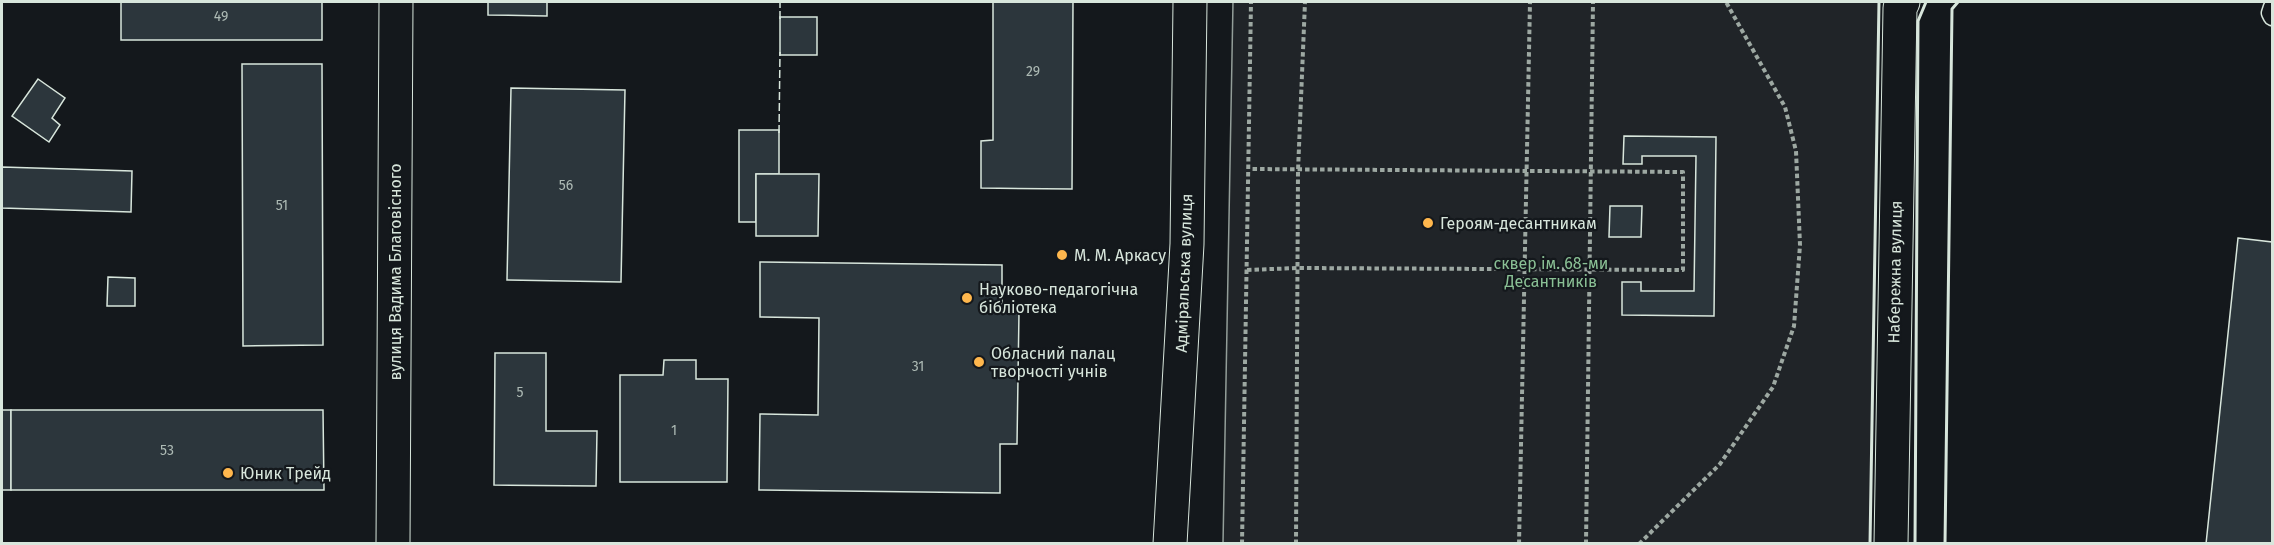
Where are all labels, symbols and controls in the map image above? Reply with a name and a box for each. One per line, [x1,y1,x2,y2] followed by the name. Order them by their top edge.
[214,8,228,25] house number: 49
[1026,63,1040,80] house number: 29
[386,163,405,381] street label: вулиця Вадима Благовісного
[559,177,573,194] house number: 56
[1172,193,1196,353] street label: Адміральська вулиця
[276,197,288,214] house number: 51
[1884,200,1906,344] street label: Набережна вулиця
[1440,214,1597,233] place label: Героям-десантникам
[1421,216,1435,230] marker: Героям-десантникам
[1074,246,1166,265] place label: М. М. Аркасу
[1055,248,1069,262] marker: М. М. Аркасу
[1494,254,1608,291] park label: сквер ім. 68-ми Десантників
[979,280,1138,317] place label: Науково-педагогічна бібліотека
[960,291,974,305] marker: Науково-педагогічна бібліотека
[991,344,1116,381] place label: Обласний палац творчості учнів
[972,355,986,369] marker: Обласний палац творчості учнів
[912,358,924,375] house number: 31
[516,384,524,401] house number: 5
[671,422,677,439] house number: 1
[160,442,174,459] house number: 53
[240,464,331,483] place label: Юник Трейд
[221,466,235,480] marker: Юник Трейд

